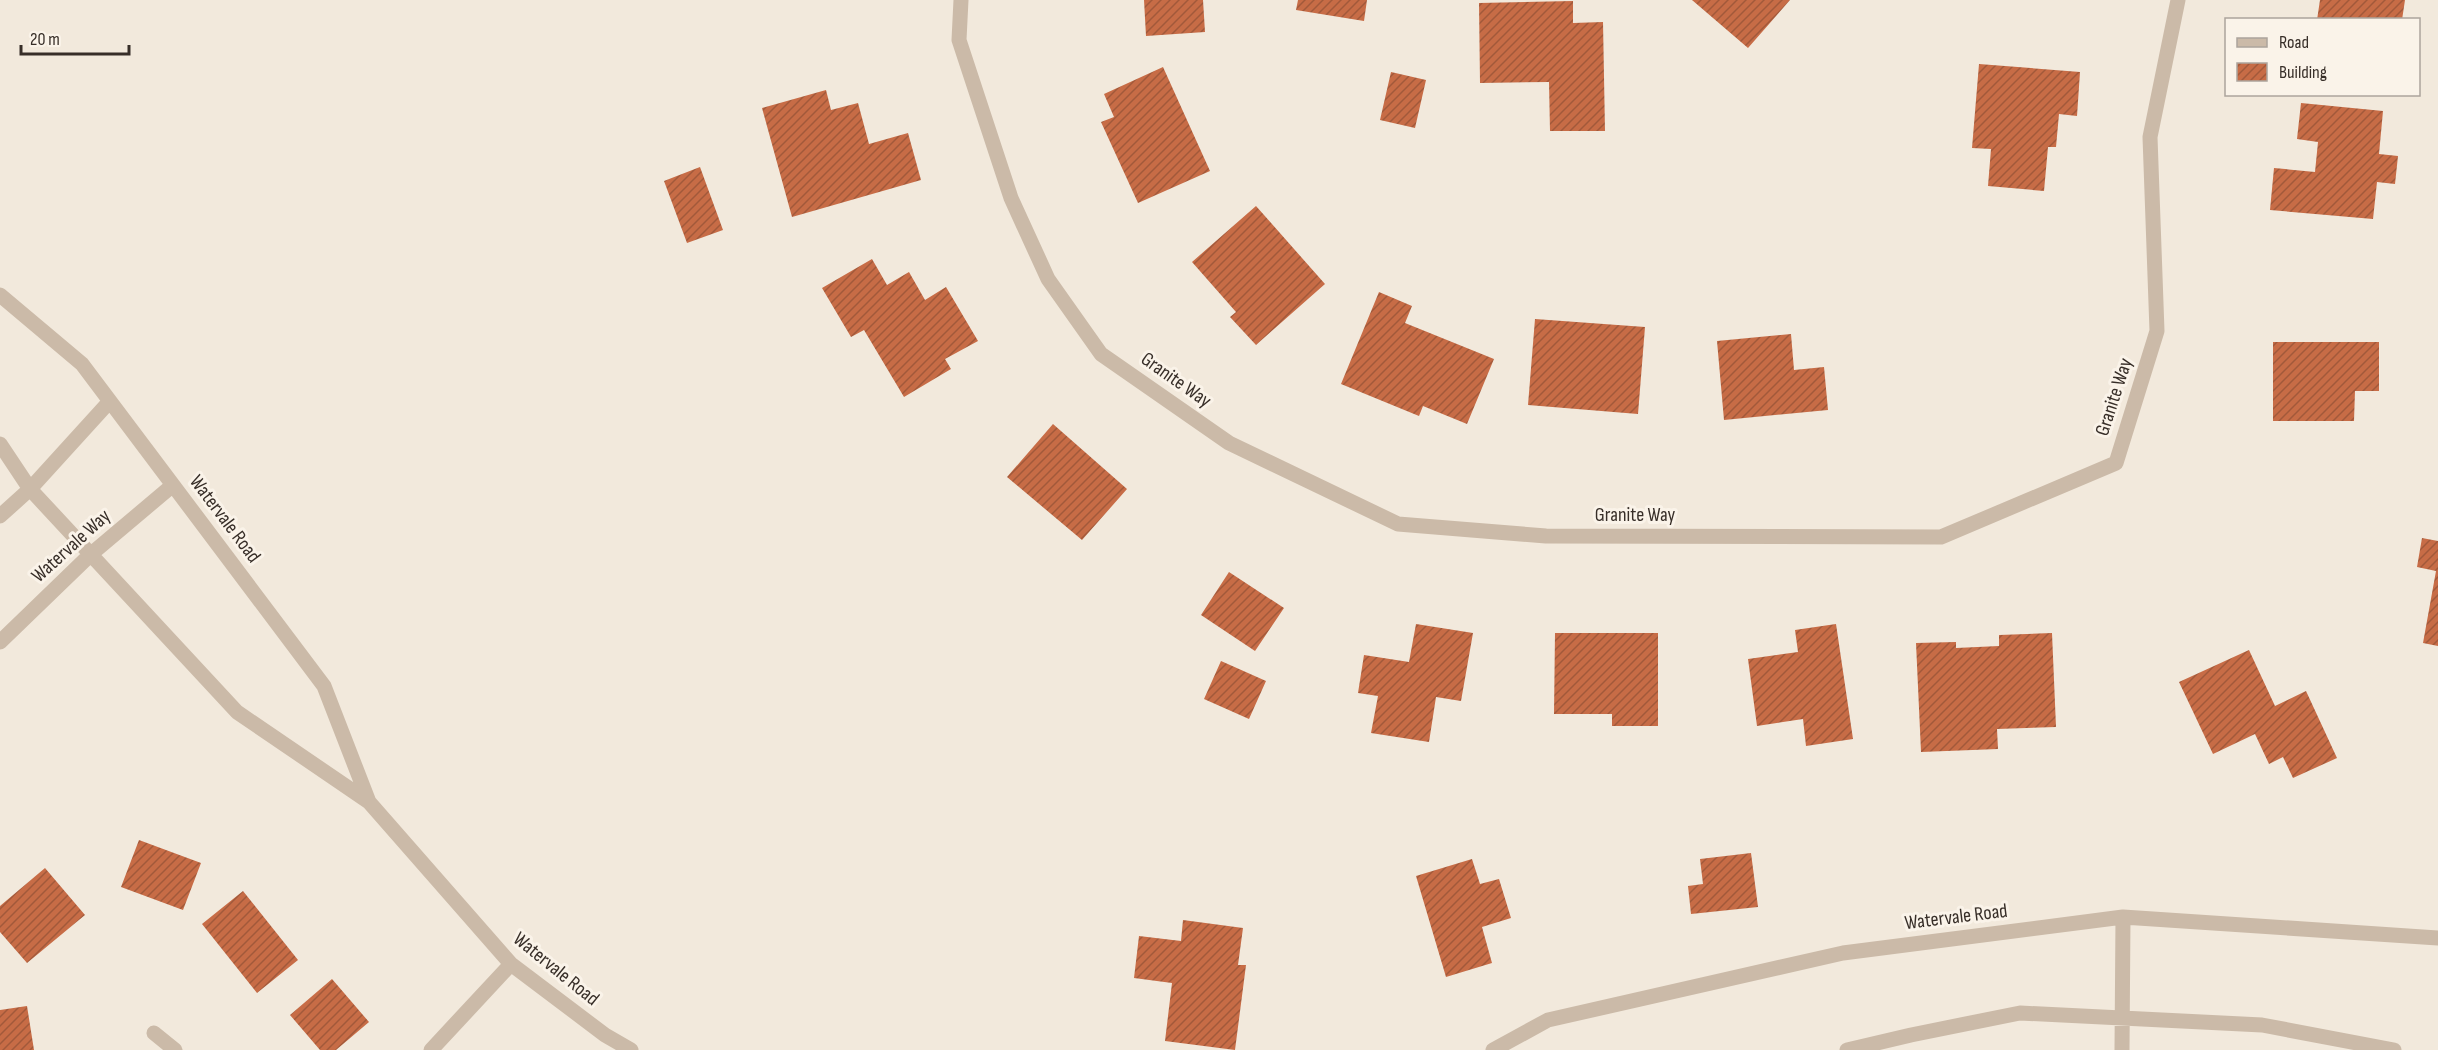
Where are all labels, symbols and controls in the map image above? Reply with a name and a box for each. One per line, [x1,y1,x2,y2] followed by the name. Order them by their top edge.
[21,18,129,56] scale bar
[2225,18,2420,96] legend
[30,29,60,50] text: 20 m
[2279,32,2309,53] text: Road
[2279,62,2327,83] text: Building
[1136,347,1216,413] street label: Granite Way
[2090,355,2138,439] street label: Granite Way
[184,470,266,568] street label: Watervale Road
[1595,503,1675,527] street label: Granite Way
[27,504,116,588] street label: Watervale Way
[1903,899,2009,935] street label: Watervale Road
[508,927,604,1011] street label: Watervale Road

